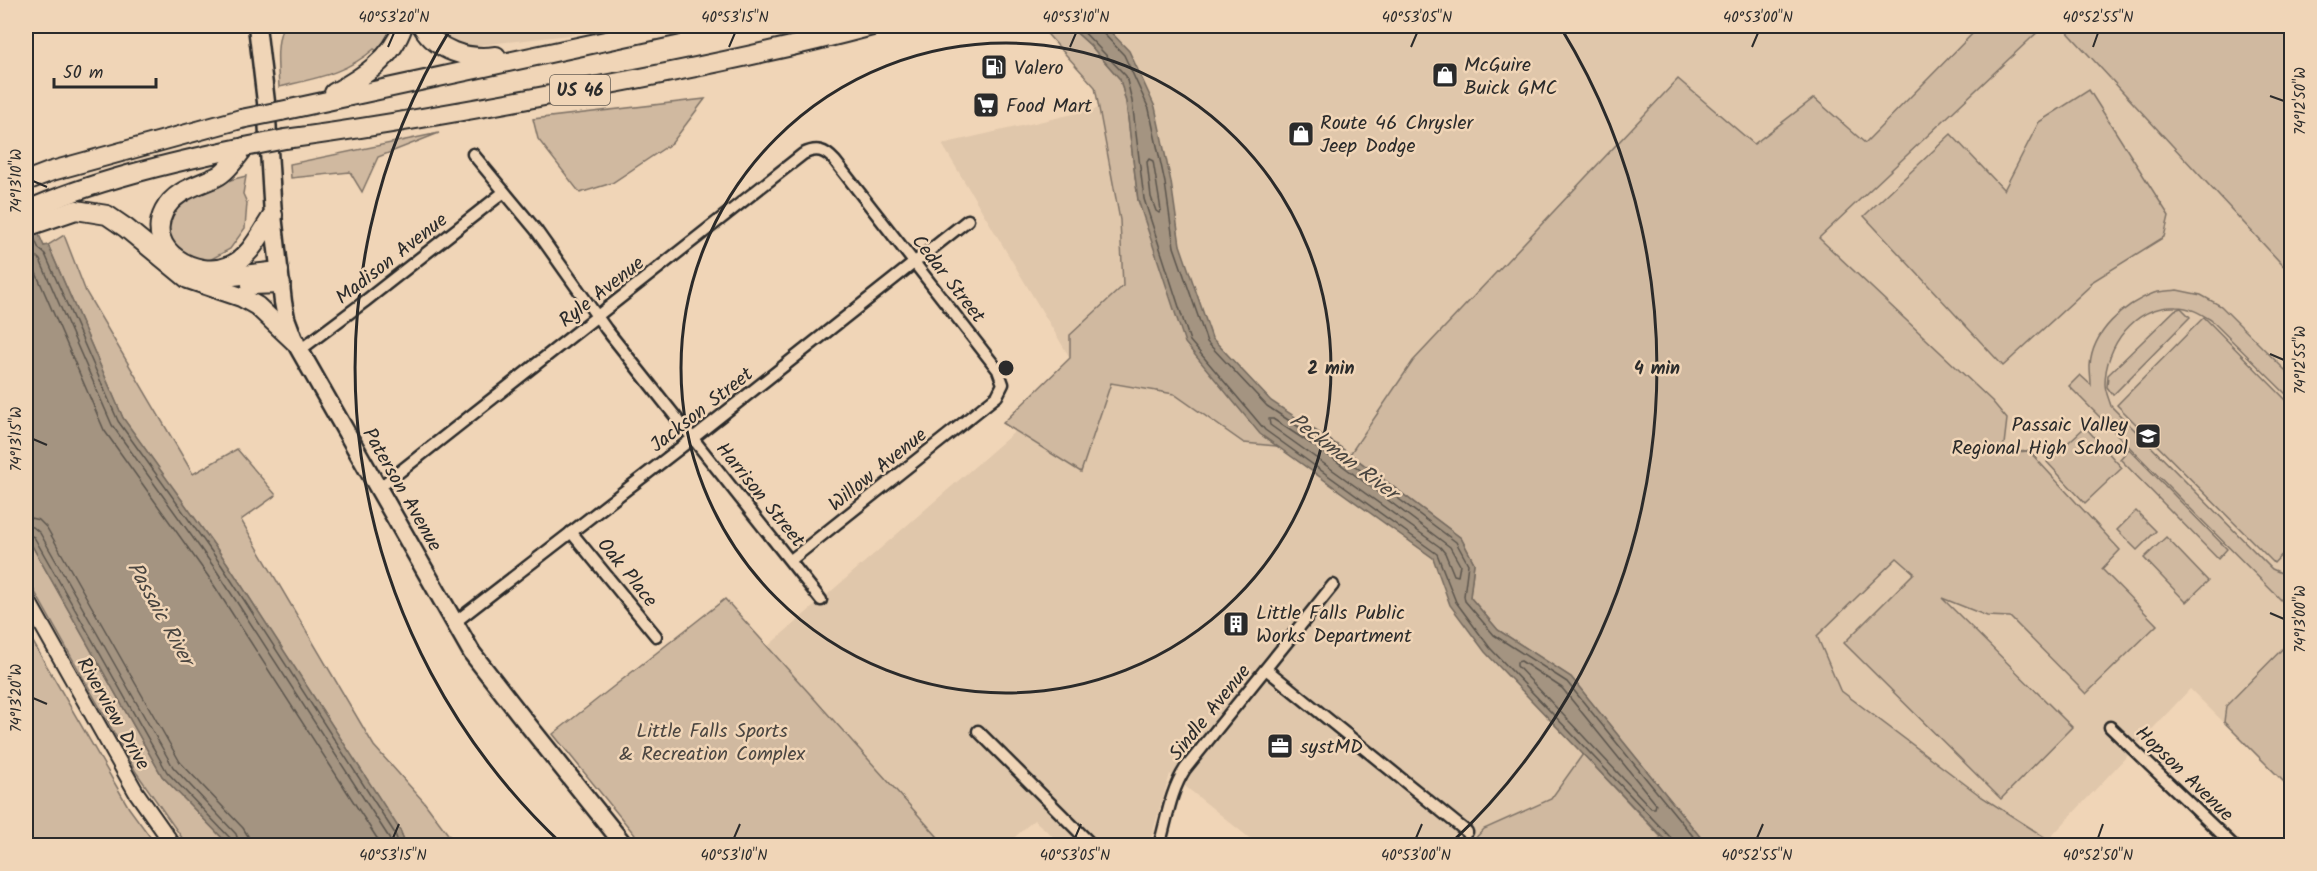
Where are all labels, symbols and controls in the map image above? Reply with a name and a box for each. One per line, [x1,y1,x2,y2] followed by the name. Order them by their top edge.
[359,6,429,30] text: 40°53'20"N
[701,6,769,30] text: 40°53'15"N
[1043,6,1109,30] text: 40°53'10"N
[1382,6,1452,30] text: 40°53'05"N
[1723,6,1793,30] text: 40°53'00"N
[2062,6,2134,30] text: 40°52'55"N
[1464,50,1557,105] place label: McGuire Buick GMC
[54,51,156,89] scale bar
[979,52,1009,82] fuel station icon: Valero
[1014,53,1064,85] place label: Valero
[63,59,103,88] text: 50 m
[1430,60,1460,90] shop icon: McGuire Buick GMC
[2289,67,2313,135] text: 74°12'50"W
[550,75,610,105] road number: US 46
[971,90,1001,120] supermarket icon: Food Mart
[1006,91,1092,123] place label: Food Mart
[1320,108,1474,163] place label: Route 46 Chrysler Jeep Dodge
[1286,119,1316,149] shop icon: Route 46 Chrysler Jeep Dodge
[5,148,29,213] text: 74°13'10"W
[329,205,455,314] street label: Madison Avenue
[902,228,993,331] street label: Cedar Street
[552,249,652,337] street label: Ryle Avenue
[2289,325,2313,394] text: 74°12'55"W
[1308,355,1354,384] text: 2 min
[1634,355,1680,384] text: 4 min
[996,358,1016,378] centre of rings
[644,360,761,461] street label: Jackson Street
[1282,405,1408,512] water label: Peckman River
[5,406,29,472] text: 74°13'15"W
[1951,410,2129,465] place label: Passaic Valley Regional High School
[822,420,935,521] street label: Willow Avenue
[2133,421,2163,451] school or university icon: Passaic Valley Regional High School
[353,422,450,558] street label: Paterson Avenue
[707,436,812,555] street label: Harrison Street
[588,531,665,615] street label: Oak Place
[118,556,204,675] water label: Passaic River
[2289,585,2313,653] text: 74°13'00"W
[1256,598,1412,653] place label: Little Falls Public Works Department
[1221,609,1251,639] building icon: Little Falls Public Works Department
[67,651,158,777] street label: Riverview Drive
[1161,658,1260,769] street label: Sindle Avenue
[5,663,29,732] text: 74°13'20"W
[619,716,805,771] park label: Little Falls Sports & Recreation Complex
[2127,719,2240,830] street label: Hopson Avenue
[1265,731,1295,761] office icon: systMD
[1300,732,1363,764] place label: systMD
[359,844,427,868] text: 40°53'15"N
[701,844,767,868] text: 40°53'10"N
[1040,844,1110,868] text: 40°53'05"N
[1381,844,1451,868] text: 40°53'00"N
[1721,844,1793,868] text: 40°52'55"N
[2063,844,2133,868] text: 40°52'50"N

